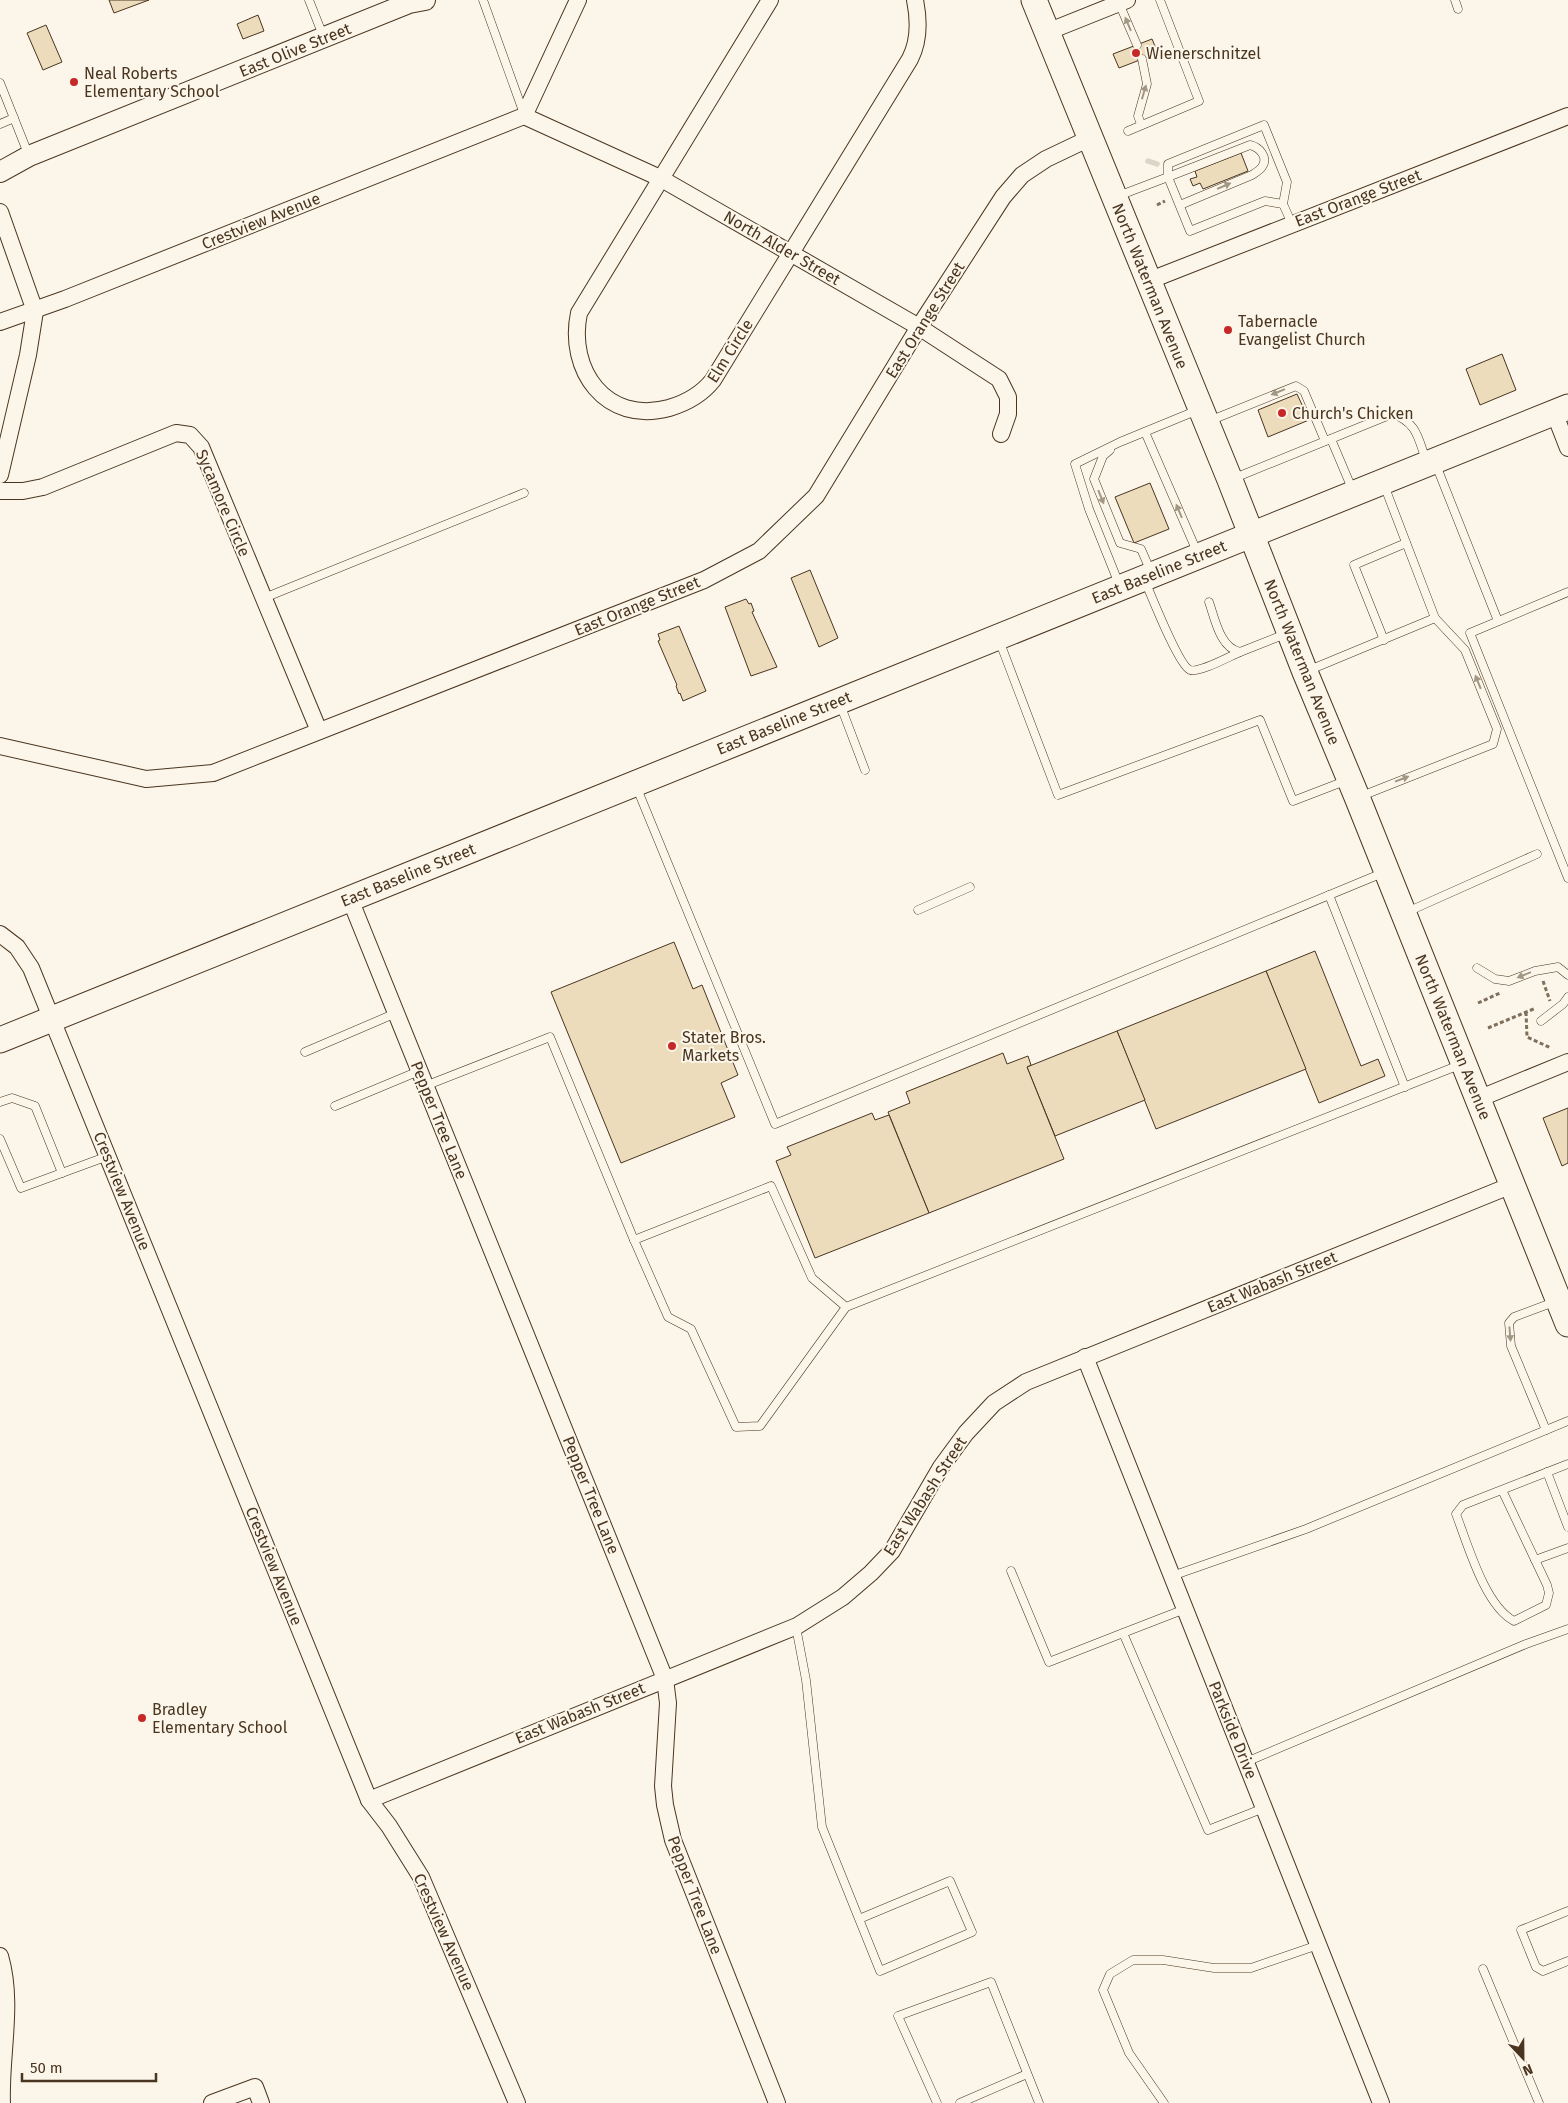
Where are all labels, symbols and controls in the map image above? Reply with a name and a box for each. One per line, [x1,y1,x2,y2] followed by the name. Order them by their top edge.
[1123,17,1131,31] one-way arrow
[236,19,354,81] street label: East Olive Street
[1146,44,1261,63] place label: Wienerschnitzel
[1130,47,1142,59] marker: Wienerschnitzel
[84,64,220,101] place label: Neal Roberts Elementary School
[68,76,80,88] marker: Neal Roberts Elementary School
[1141,85,1149,100] one-way arrow
[1292,165,1424,231] street label: East Orange Street
[1217,182,1232,190] one-way arrow
[199,189,323,253] street label: Crestview Avenue
[1108,200,1192,372] street label: North Waterman Avenue
[720,207,844,289] street label: North Alder Street
[882,258,969,382] street label: East Orange Street
[1238,312,1366,349] place label: Tabernacle Evangelist Church
[703,316,757,386] street label: Elm Circle
[1222,324,1234,336] marker: Tabernacle Evangelist Church
[1270,389,1285,396] one-way arrow
[1292,404,1414,423] place label: Church's Chicken
[1276,407,1288,419] marker: Church's Chicken
[192,447,254,559] street label: Sycamore Circle
[1097,490,1105,505] one-way arrow
[1175,504,1183,518] one-way arrow
[1089,536,1229,608] street label: East Baseline Street
[572,572,703,640] street label: East Orange Street
[1260,576,1344,748] street label: North Waterman Avenue
[1474,674,1482,689] one-way arrow
[714,687,854,759] street label: East Baseline Street
[1395,775,1410,782] one-way arrow
[338,839,478,911] street label: East Baseline Street
[1411,951,1495,1123] street label: North Waterman Avenue
[1516,971,1531,979] one-way arrow
[682,1028,766,1065] place label: Stater Bros. Markets
[666,1040,678,1052] marker: Stater Bros. Markets
[407,1058,471,1182] street label: Pepper Tree Lane
[90,1129,154,1253] street label: Crestview Avenue
[1204,1247,1340,1317] street label: East Wabash Street
[1506,1327,1514,1343] one-way arrow
[559,1433,623,1557] street label: Pepper Tree Lane
[879,1433,971,1559] street label: East Wabash Street
[242,1504,306,1628] street label: Crestview Avenue
[512,1678,648,1748] street label: East Wabash Street
[1205,1678,1261,1782] street label: Parkside Drive
[152,1700,288,1737] place label: Bradley Elementary School
[136,1712,148,1724] marker: Bradley Elementary School
[664,1833,726,1957] street label: Pepper Tree Lane
[410,1870,478,1994] street label: Crestview Avenue
[1498,2033,1548,2083] north arrow
[22,2050,156,2082] scale bar
[30,2059,63,2077] text: 50 m
[1520,2060,1535,2079] text: N

